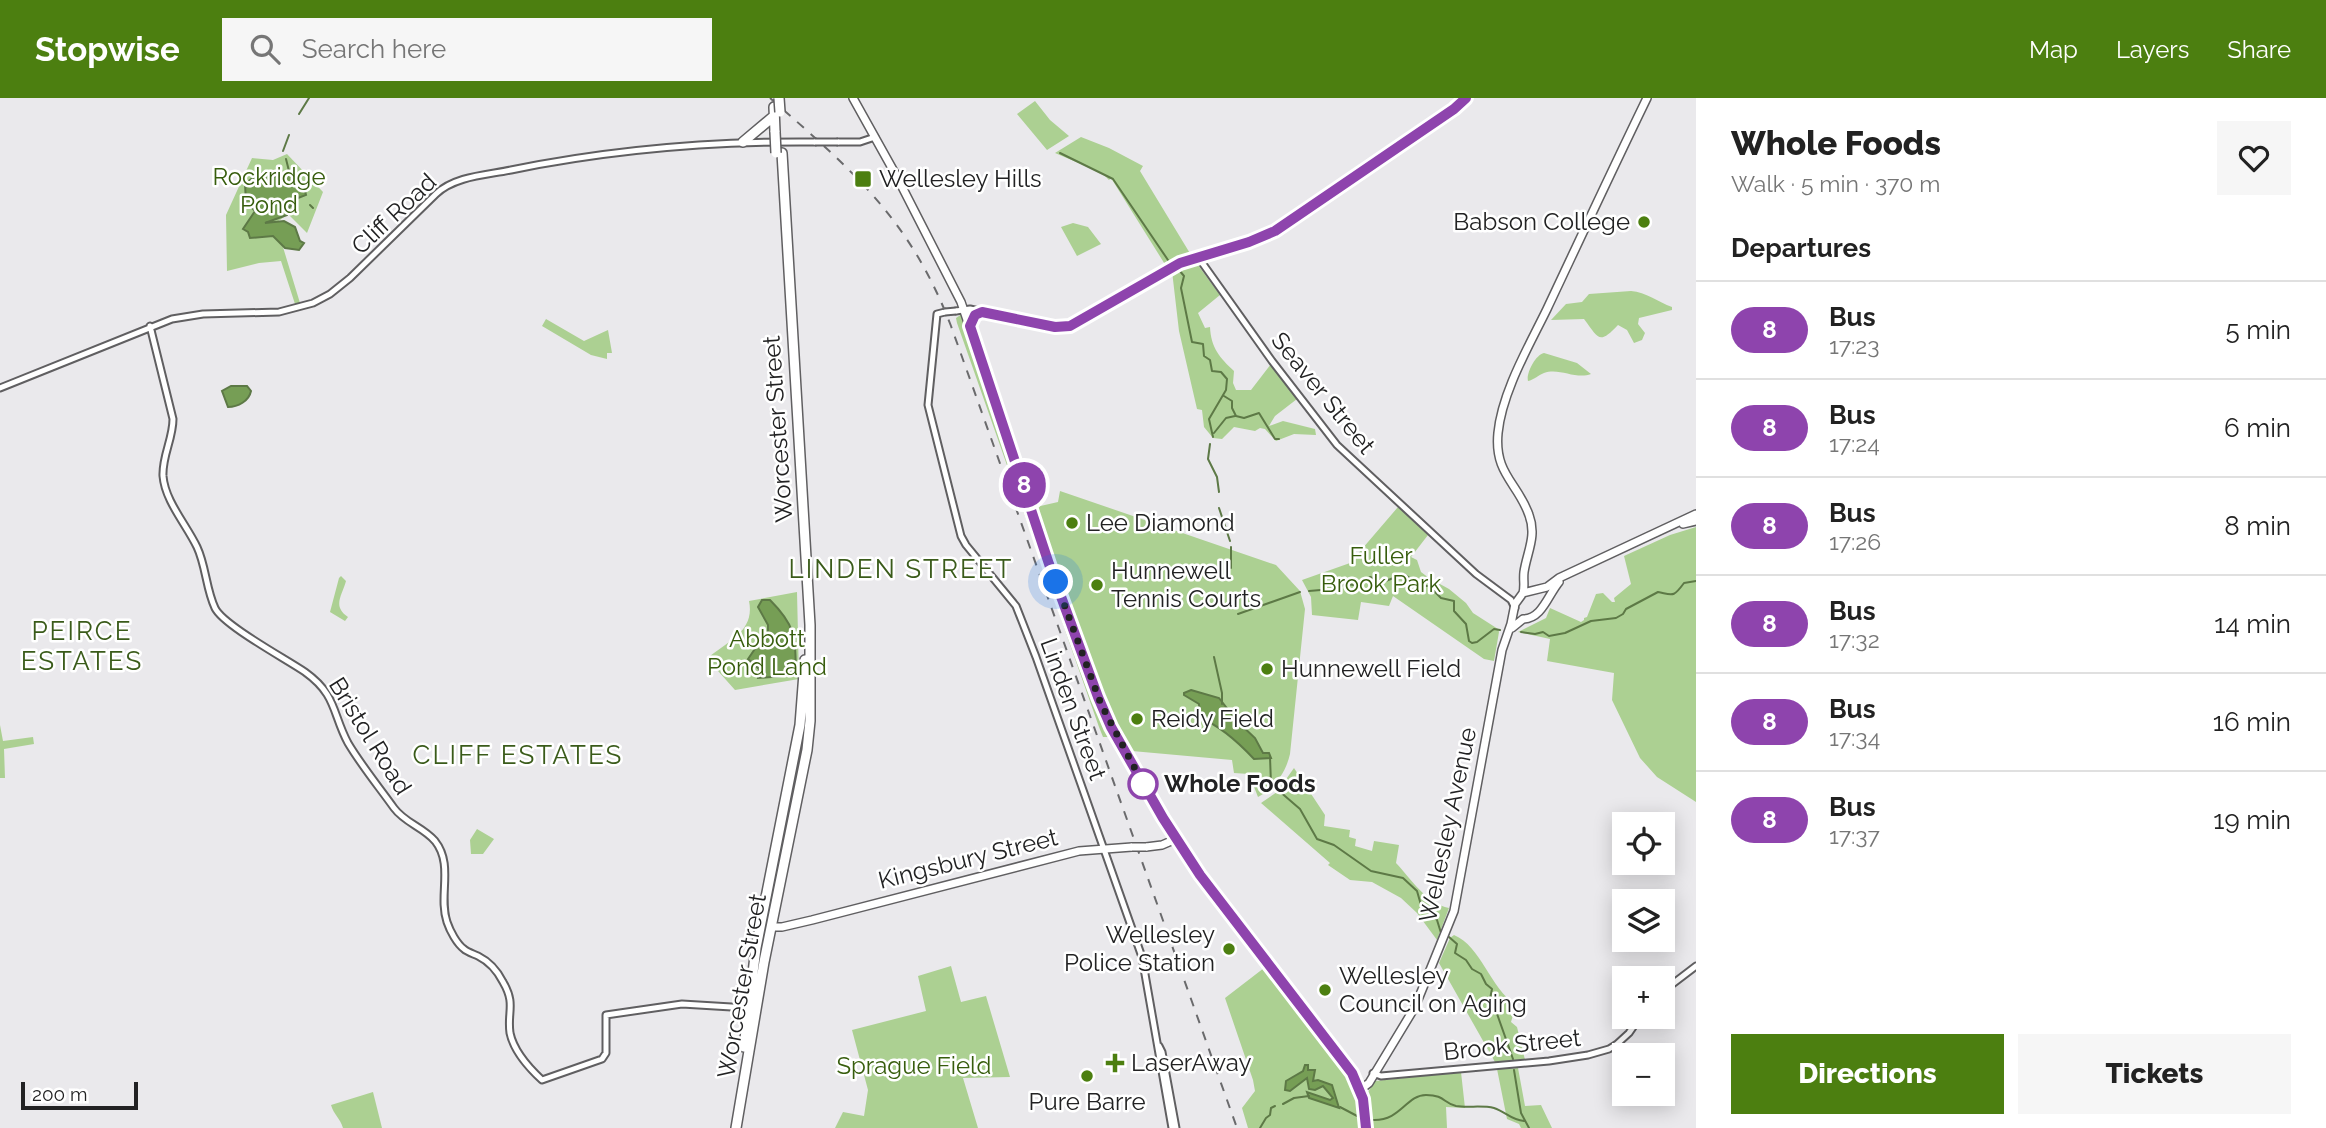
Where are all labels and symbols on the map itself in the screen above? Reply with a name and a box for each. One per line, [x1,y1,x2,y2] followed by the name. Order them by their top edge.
[213,162,325,219] park label: Rockridge Pond
[879,164,1042,193] place label: Wellesley Hills
[345,167,442,260] street label: Cliff Road
[853,169,873,189] marker: Wellesley Hills
[1453,207,1630,236] place label: Babson College
[1636,214,1652,230] marker: Babson College
[1265,326,1381,459] street label: Seaver Street
[757,335,798,523] street label: Worcester Street
[1001,462,1047,508] line badge: 8
[1086,508,1235,537] place label: Lee Diamond
[1064,515,1080,531] marker: Lee Diamond
[1321,541,1441,598] park label: Fuller Brook Park
[789,554,1013,584] district label: LINDEN STREET
[1111,556,1261,613] place label: Hunnewell Tennis Courts
[1038,564,1073,599] your location
[1089,577,1105,593] marker: Hunnewell Tennis Courts
[21,616,143,676] district label: PEIRCE ESTATES
[707,624,827,681] park label: Abbott Pond Land
[1034,634,1113,784] street label: Linden Street
[1281,654,1461,683] place label: Hunnewell Field
[1259,661,1275,677] marker: Hunnewell Field
[323,672,418,800] street label: Bristol Road
[1151,704,1274,733] place label: Reidy Field
[1129,711,1145,727] marker: Reidy Field
[1413,725,1482,925] street label: Wellesley Avenue
[413,740,623,770] district label: CLIFF ESTATES
[1128,769,1158,799] marker: Whole Foods
[1164,769,1316,798] place label: Whole Foods
[875,822,1060,895] street label: Kingsbury Street
[711,891,772,1081] street label: Worcester Street
[1064,920,1215,977] place label: Wellesley Police Station
[1221,941,1237,957] marker: Wellesley Police Station
[1339,961,1527,1018] place label: Wellesley Council on Aging
[1317,982,1333,998] marker: Wellesley Council on Aging
[1442,1023,1582,1066] street label: Brook Street
[1131,1048,1251,1077] place label: LaserAway
[836,1051,992,1080] park label: Sprague Field
[1105,1053,1125,1073] marker: LaserAway
[1079,1068,1095,1084] marker: Pure Barre
[21,1079,138,1111] scale bar
[1028,1087,1146,1116] place label: Pure Barre

